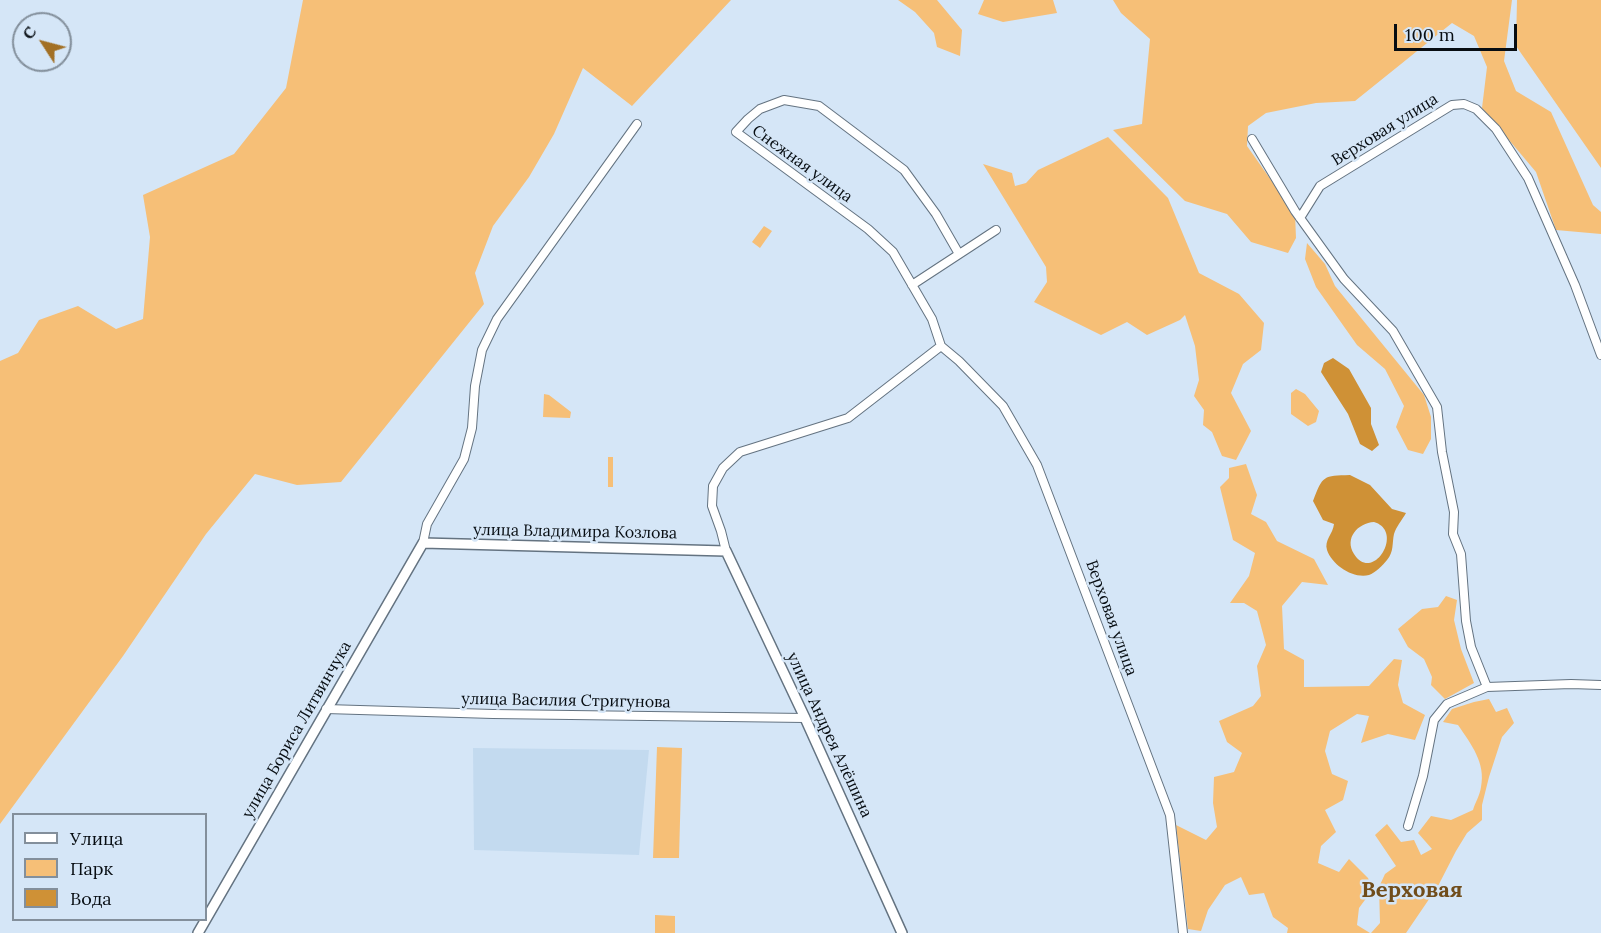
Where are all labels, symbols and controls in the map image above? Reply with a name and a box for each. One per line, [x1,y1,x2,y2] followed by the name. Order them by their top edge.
[12,12,72,72] north arrow
[1397,12,1520,50] scale bar
[18,22,40,43] text: С
[1405,23,1455,46] text: 100 m
[1328,90,1442,170] street label: Верховая улица
[748,121,856,207] street label: Снежная улица
[473,521,677,543] street label: улица Владимира Козлова
[1081,558,1141,678] street label: Верховая улица
[238,638,356,822] street label: улица Бориса Литвинчука
[782,649,876,821] street label: улица Андрея Алёшина
[461,690,671,712] street label: улица Василия Стригунова
[12,813,207,921] legend
[70,827,123,850] text: Улица
[70,857,113,880] text: Парк
[1361,878,1463,904] district label: Верховая
[70,887,112,910] text: Вода

